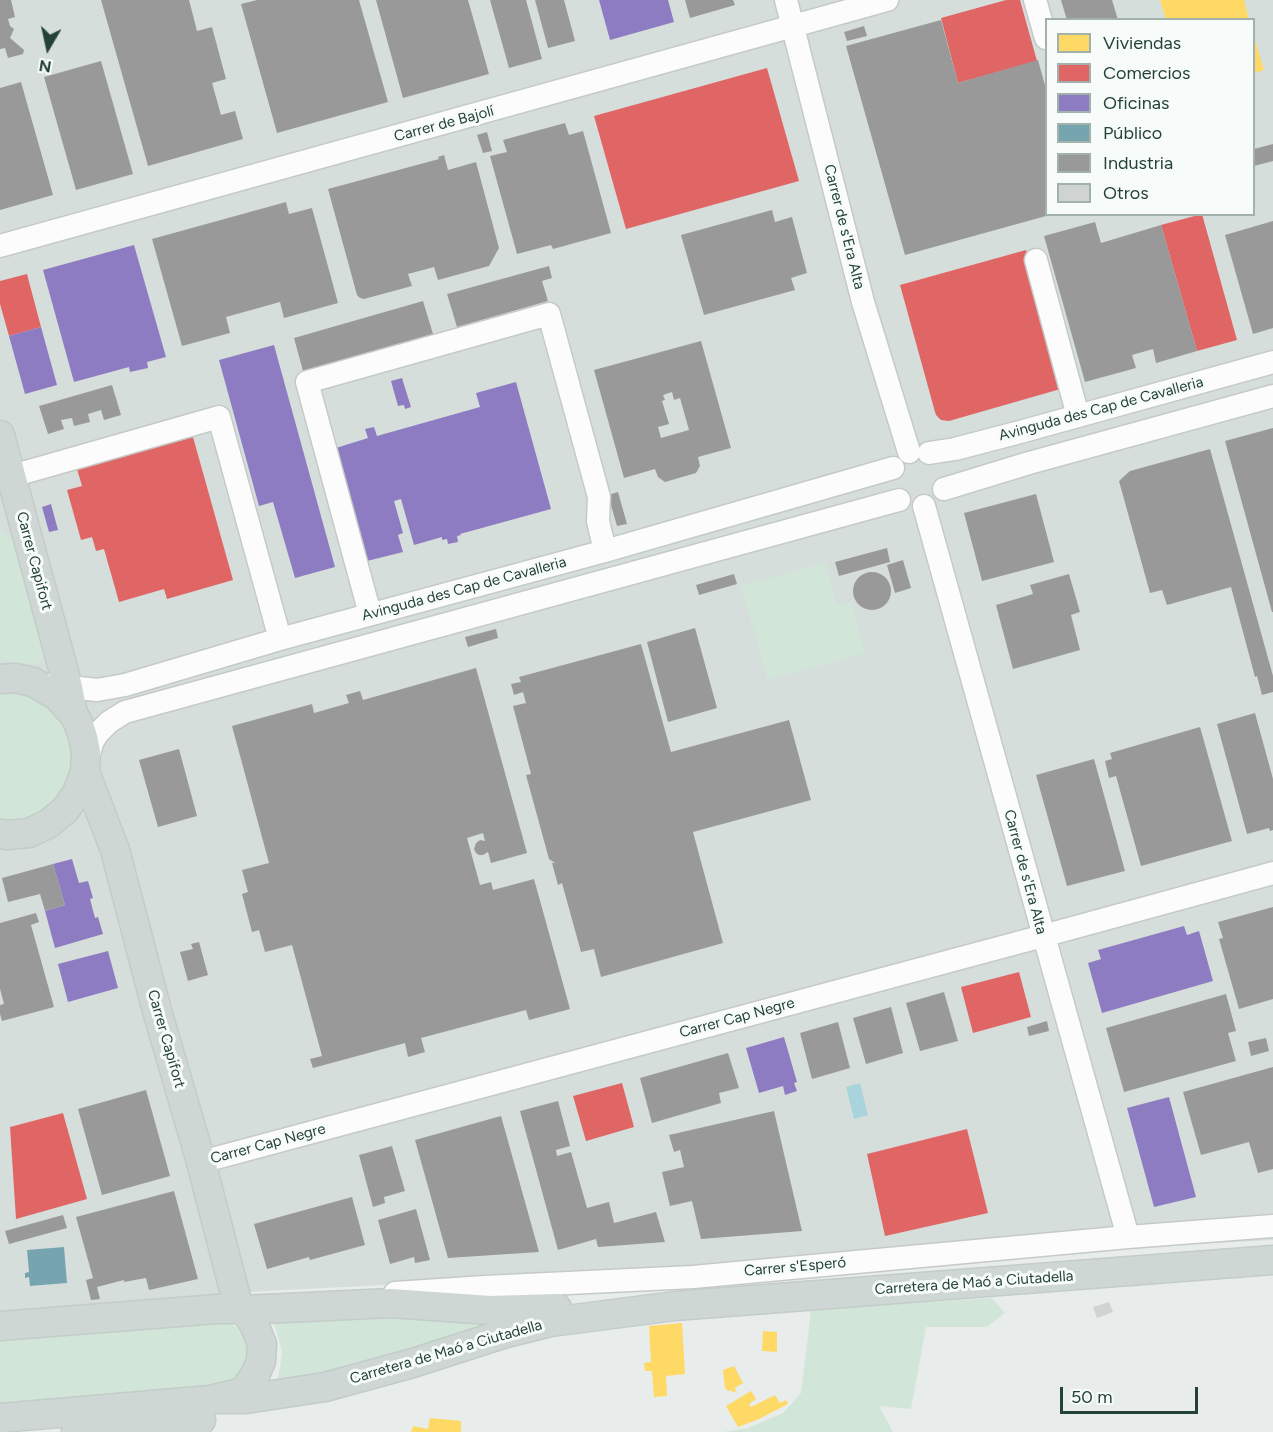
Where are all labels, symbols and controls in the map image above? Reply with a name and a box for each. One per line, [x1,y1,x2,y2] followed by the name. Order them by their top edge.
[18,18,78,78] north arrow
[1045,18,1255,216] legend
[1103,32,1181,54] text: Viviendas
[38,56,53,77] text: N
[1103,62,1190,84] text: Comercios
[1103,92,1169,114] text: Oficinas
[392,102,496,146] street label: Carrer de Bajolí
[1103,122,1162,144] text: Público
[1103,152,1173,174] text: Industria
[820,163,868,291] street label: Carrer de s'Era Alta
[1103,182,1149,204] text: Otros
[997,373,1205,445] street label: Avinguda des Cap de Cavalleria
[12,510,56,612] street label: Carrer Capifort
[360,553,568,625] street label: Avinguda des Cap de Cavalleria
[1000,808,1050,936] street label: Carrer de s'Era Alta
[143,988,189,1090] street label: Carrer Capifort
[677,994,797,1042] street label: Carrer Cap Negre
[208,1120,328,1168] street label: Carrer Cap Negre
[743,1254,847,1280] street label: Carrer s'Esperó
[874,1267,1074,1299] street label: Carretera de Maó a Ciutadella
[348,1316,544,1388] street label: Carretera de Maó a Ciutadella
[1063,1375,1201,1413] scale bar
[1071,1386,1113,1408] text: 50 m

